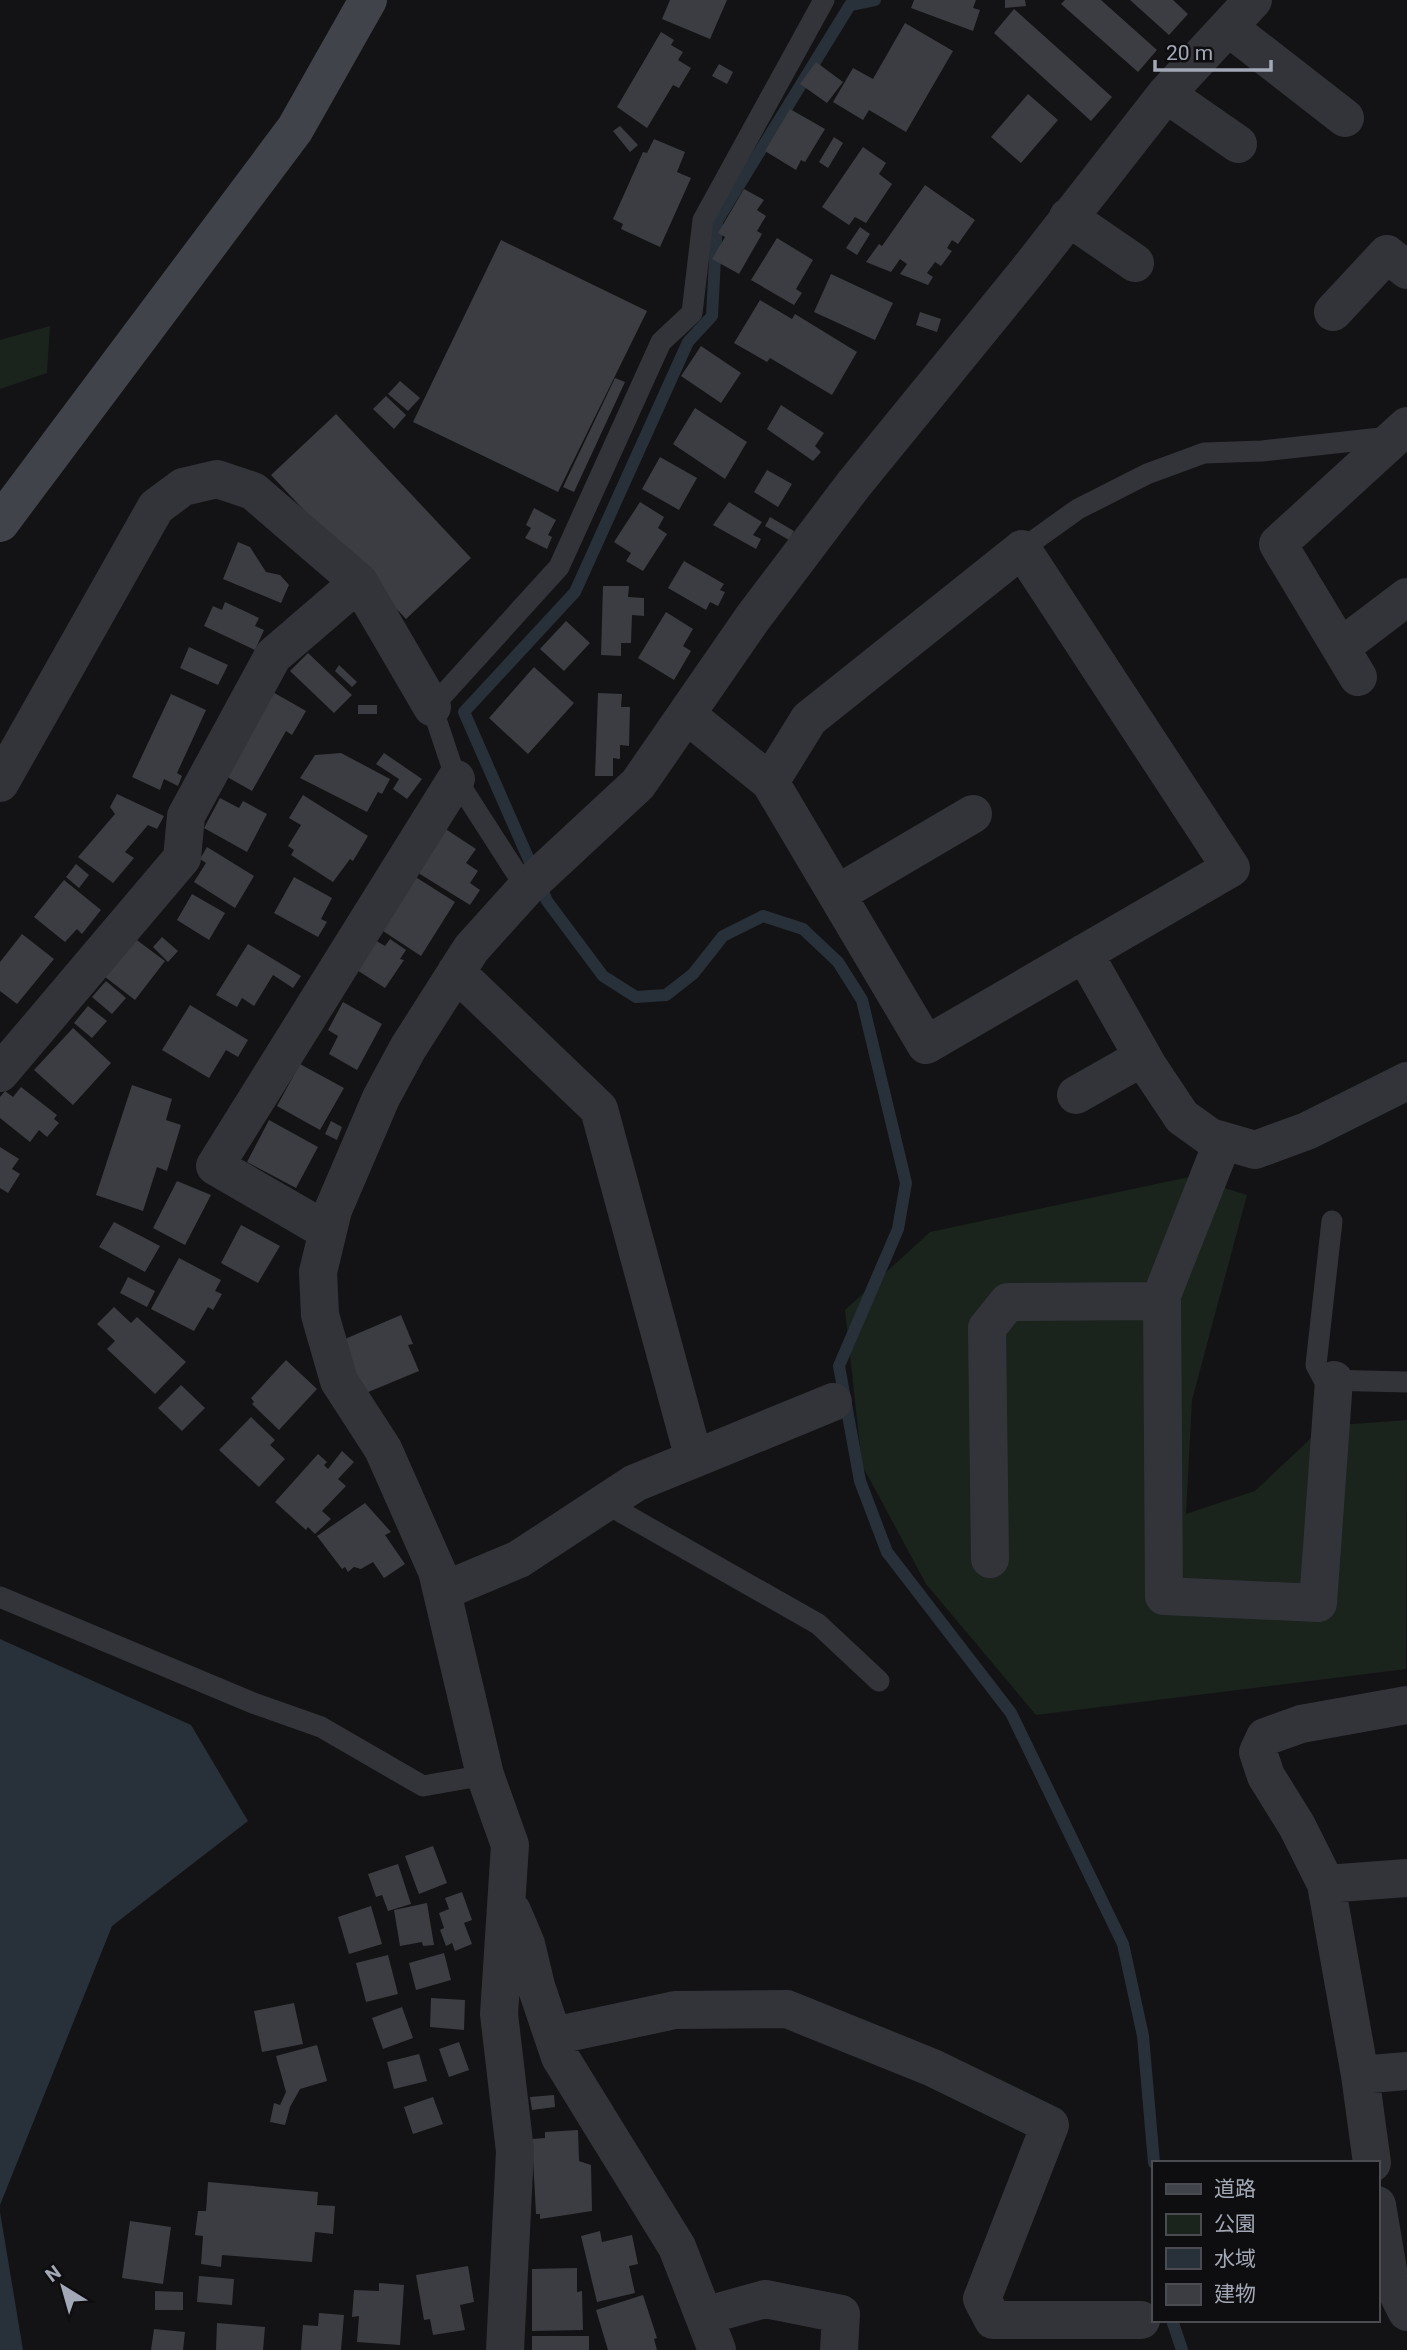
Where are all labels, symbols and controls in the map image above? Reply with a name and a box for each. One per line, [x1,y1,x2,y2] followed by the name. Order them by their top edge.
[1155,28,1270,72] scale bar
[1166,41,1213,65] text: 20 m
[1152,2161,1379,2322] legend
[1214,2177,1256,2201] text: 道路
[1214,2212,1256,2236] text: 公園
[1214,2247,1256,2271] text: 水域
[28,2252,98,2322] north arrow
[41,2261,65,2287] text: N
[1214,2282,1256,2306] text: 建物

